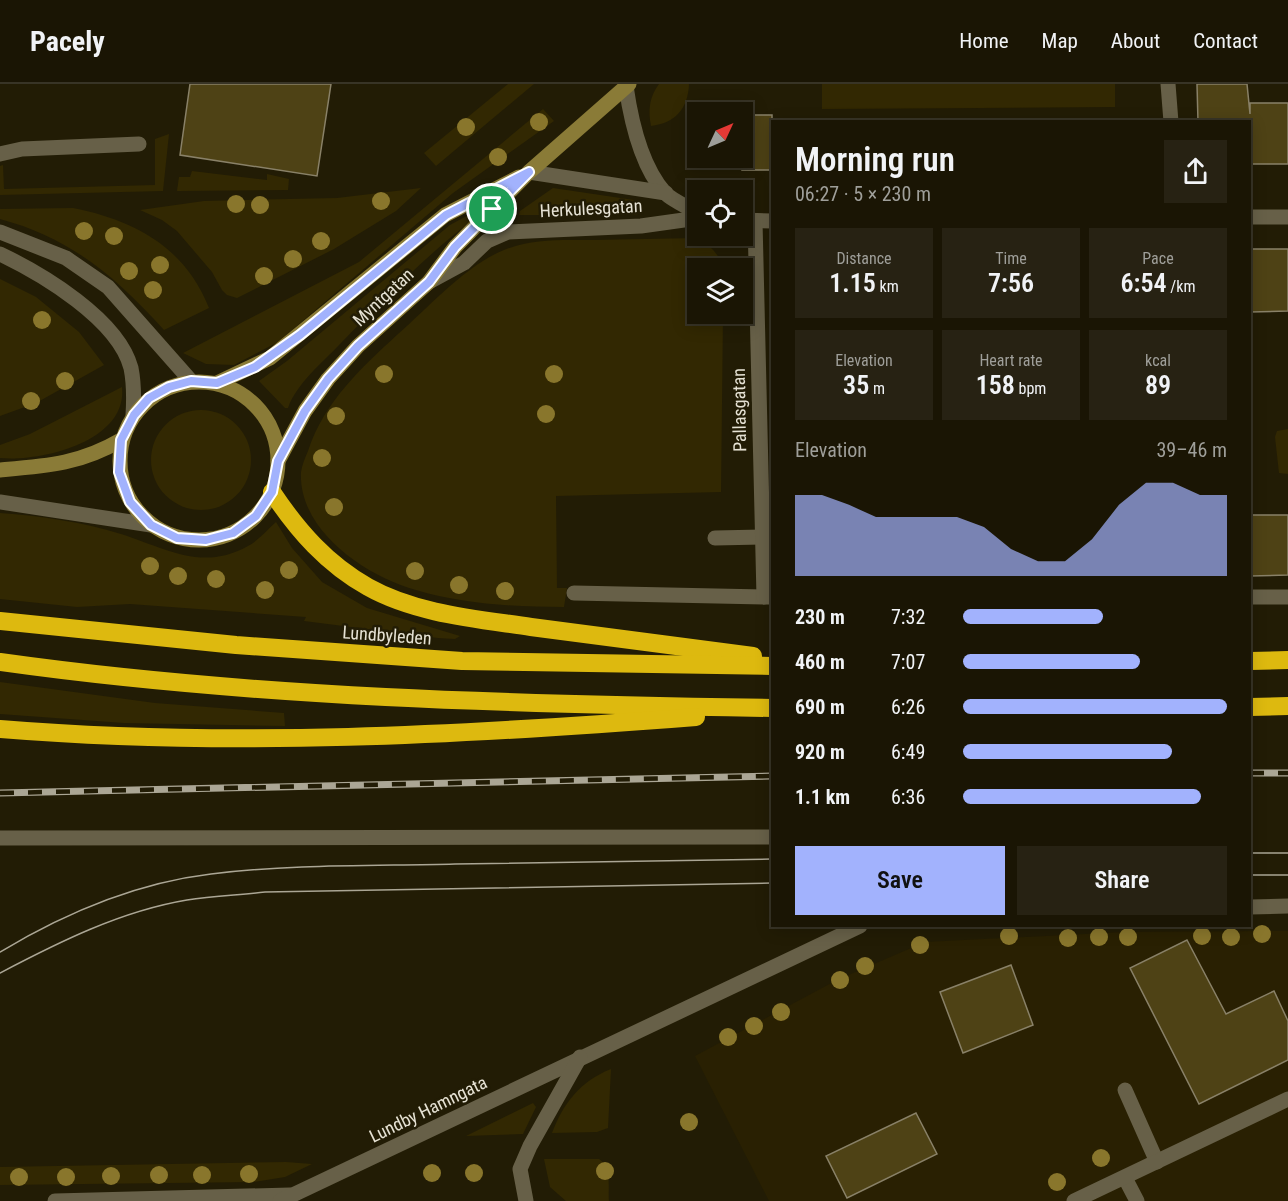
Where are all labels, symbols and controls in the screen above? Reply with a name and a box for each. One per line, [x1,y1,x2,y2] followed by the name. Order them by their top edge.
[30,25,105,58] text: Pacely
[959,29,1009,53] text: Home
[1042,29,1078,53] text: Map
[1111,29,1160,53] text: About
[1193,29,1258,53] text: Contact
[687,102,753,168] north arrow
[687,102,753,324] map controls
[795,140,955,179] text: Morning run
[1164,140,1227,203] button: share
[687,180,753,246] button: locate
[795,182,931,206] text: 06:27 · 5 × 230 m
[466,183,517,234] pin
[475,192,508,225] icon: arrive
[539,195,643,221] street label: Herkulesgatan
[836,249,892,268] text: Distance
[995,249,1027,268] text: Time
[1142,249,1174,268] text: Pace
[687,258,753,324] button: layers
[348,264,418,330] street label: Myntgatan
[829,268,876,298] text: 1.15
[988,268,1034,298] text: 7:56
[1121,268,1167,298] text: 6:54
[876,277,899,296] text: km
[1167,277,1195,296] text: /km
[835,351,893,370] text: Elevation
[979,351,1043,370] text: Heart rate
[1145,351,1171,370] text: kcal
[728,368,750,452] street label: Pallasgatan
[843,370,869,400] text: 35
[976,370,1015,400] text: 158
[1145,370,1171,400] text: 89
[869,379,885,398] text: m
[1015,379,1046,398] text: bpm
[795,438,867,462] text: Elevation
[1156,438,1227,462] text: 39–46 m
[795,605,845,629] text: 230 m
[891,605,925,629] text: 7:32
[342,621,432,649] street label: Lundbyleden
[795,650,845,674] text: 460 m
[891,650,925,674] text: 7:07
[795,695,845,719] text: 690 m
[891,695,925,719] text: 6:26
[795,740,845,764] text: 920 m
[891,740,925,764] text: 6:49
[795,785,850,809] text: 1.1 km
[891,785,925,809] text: 6:36
[795,846,1005,915] button: Save
[1017,846,1227,915] button: Share
[366,1071,490,1147] street label: Lundby Hamngata

